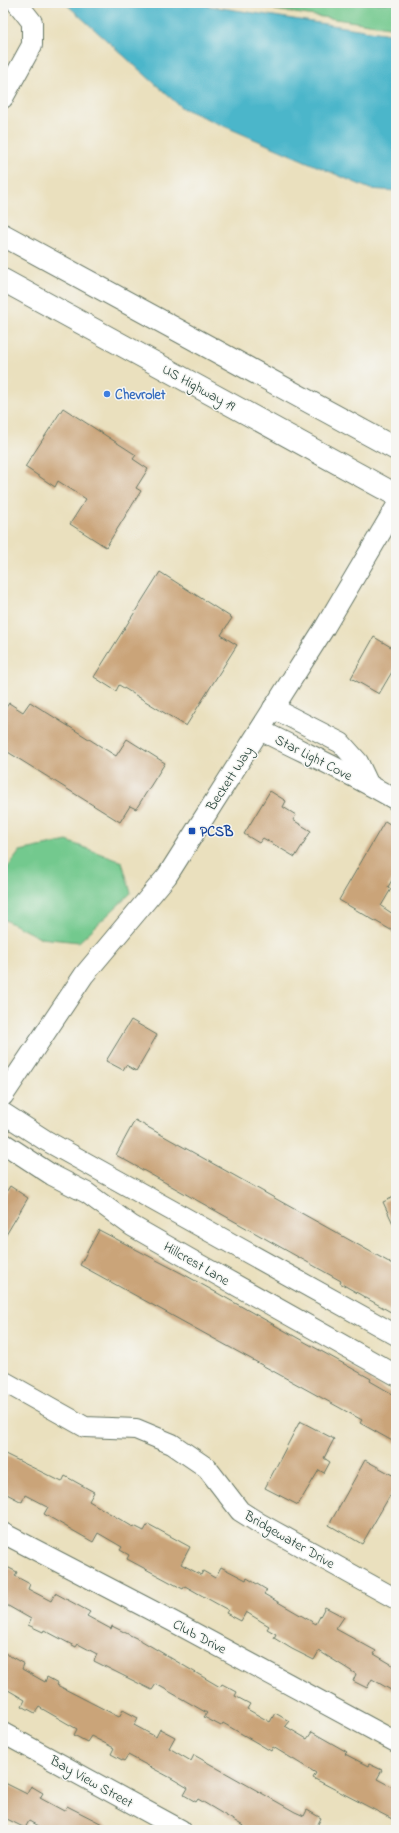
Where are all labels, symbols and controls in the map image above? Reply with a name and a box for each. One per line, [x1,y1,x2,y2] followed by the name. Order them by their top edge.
[157,359,240,418] street label: US Highway 19
[115,385,166,406] place label: Chevrolet
[102,389,112,399] marker: Chevrolet
[270,730,356,788] street label: Star Light Cove
[201,742,260,817] street label: Beckett Way
[200,822,234,843] place label: PCSB
[187,826,197,836] marker: PCSB
[159,1237,234,1292] street label: Hillcrest Lane
[239,1505,339,1576] street label: Bridgewater Drive
[169,1614,231,1661] street label: Club Drive
[44,1750,137,1815] street label: Bay View Street

